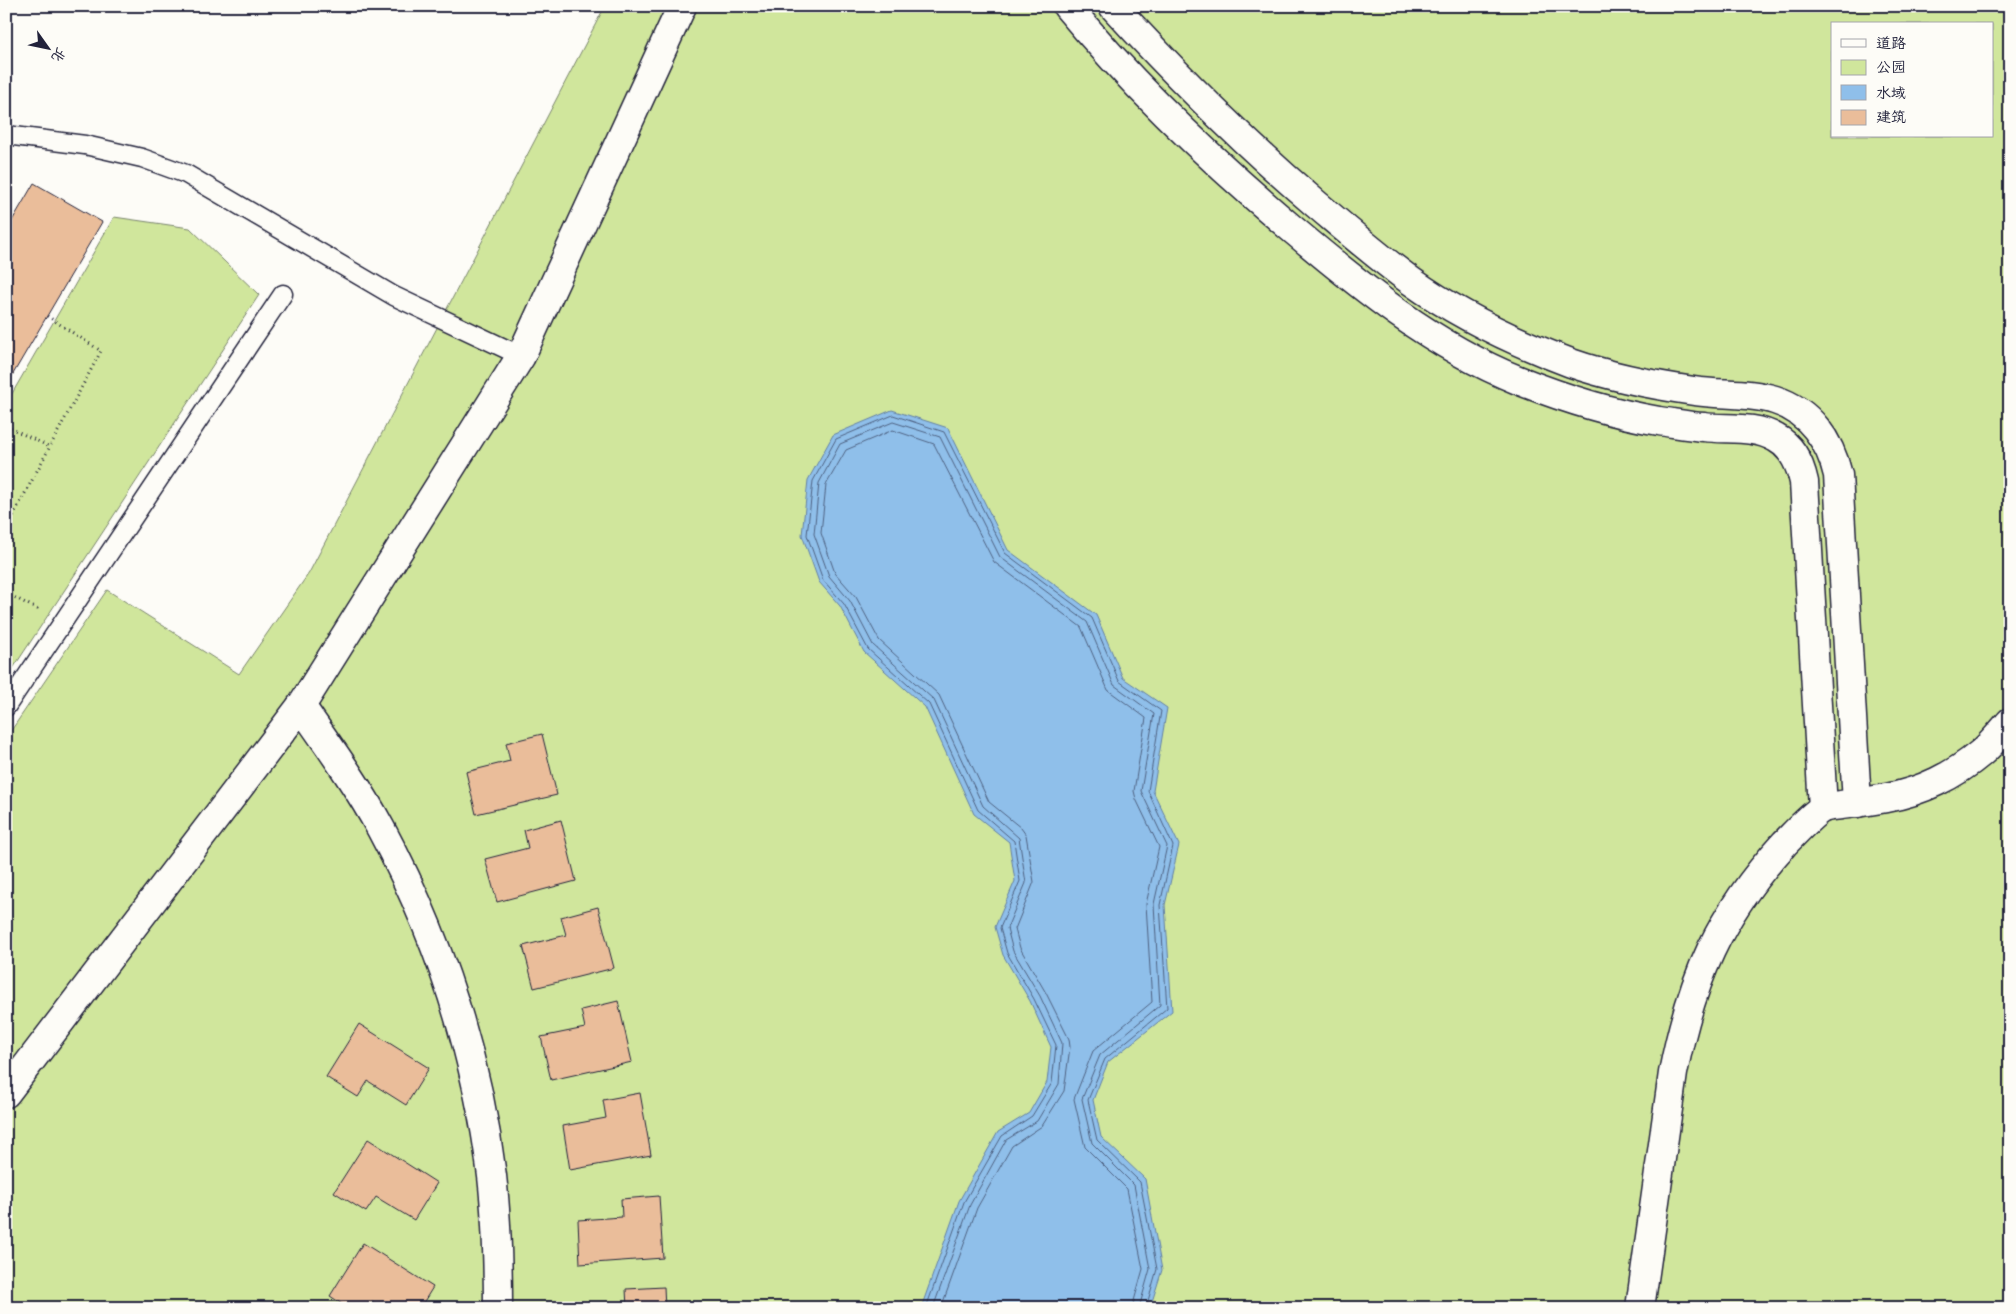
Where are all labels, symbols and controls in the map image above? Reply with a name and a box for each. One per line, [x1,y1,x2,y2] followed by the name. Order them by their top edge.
[22,22,72,72] north arrow
[1831,22,1994,138] legend
[1876,36,1906,54] text: 道路
[46,43,68,64] text: 北
[1876,60,1906,78] text: 公园
[1876,86,1906,104] text: 水域
[1876,110,1906,128] text: 建筑

